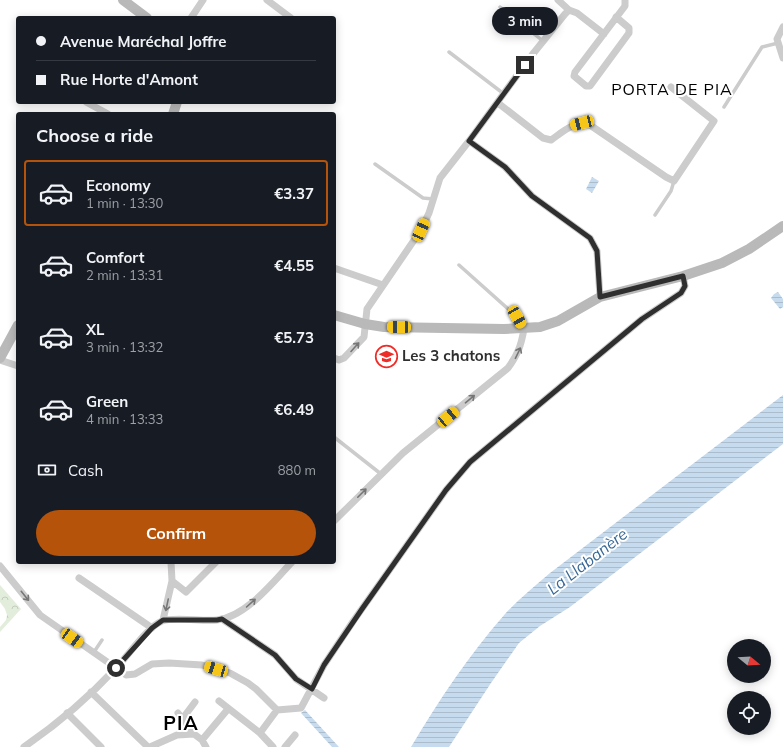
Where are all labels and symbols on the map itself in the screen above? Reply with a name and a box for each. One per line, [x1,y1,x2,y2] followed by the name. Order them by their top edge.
[492,7,558,35] callout: 3 min
[516,56,534,74] route end
[611,79,733,99] district label: PORTA DE PIA
[569,114,595,132] car
[411,217,431,243] car
[506,304,528,330] car
[387,321,411,333] car
[350,342,359,352] one-way arrow
[374,343,400,369] school or university icon: Les 3 chatons
[402,346,500,365] place label: Les 3 chatons
[515,347,522,359] one-way arrow
[465,394,476,403] one-way arrow
[435,405,461,429] car
[357,488,367,498] one-way arrow
[543,523,631,599] water label: La Llabanère
[20,591,29,602] one-way arrow
[162,598,170,611] one-way arrow
[246,598,256,608] one-way arrow
[59,626,85,650] car
[727,639,771,683] north arrow
[107,659,125,677] route start
[203,660,229,678] car
[163,711,199,735] district label: PIA

